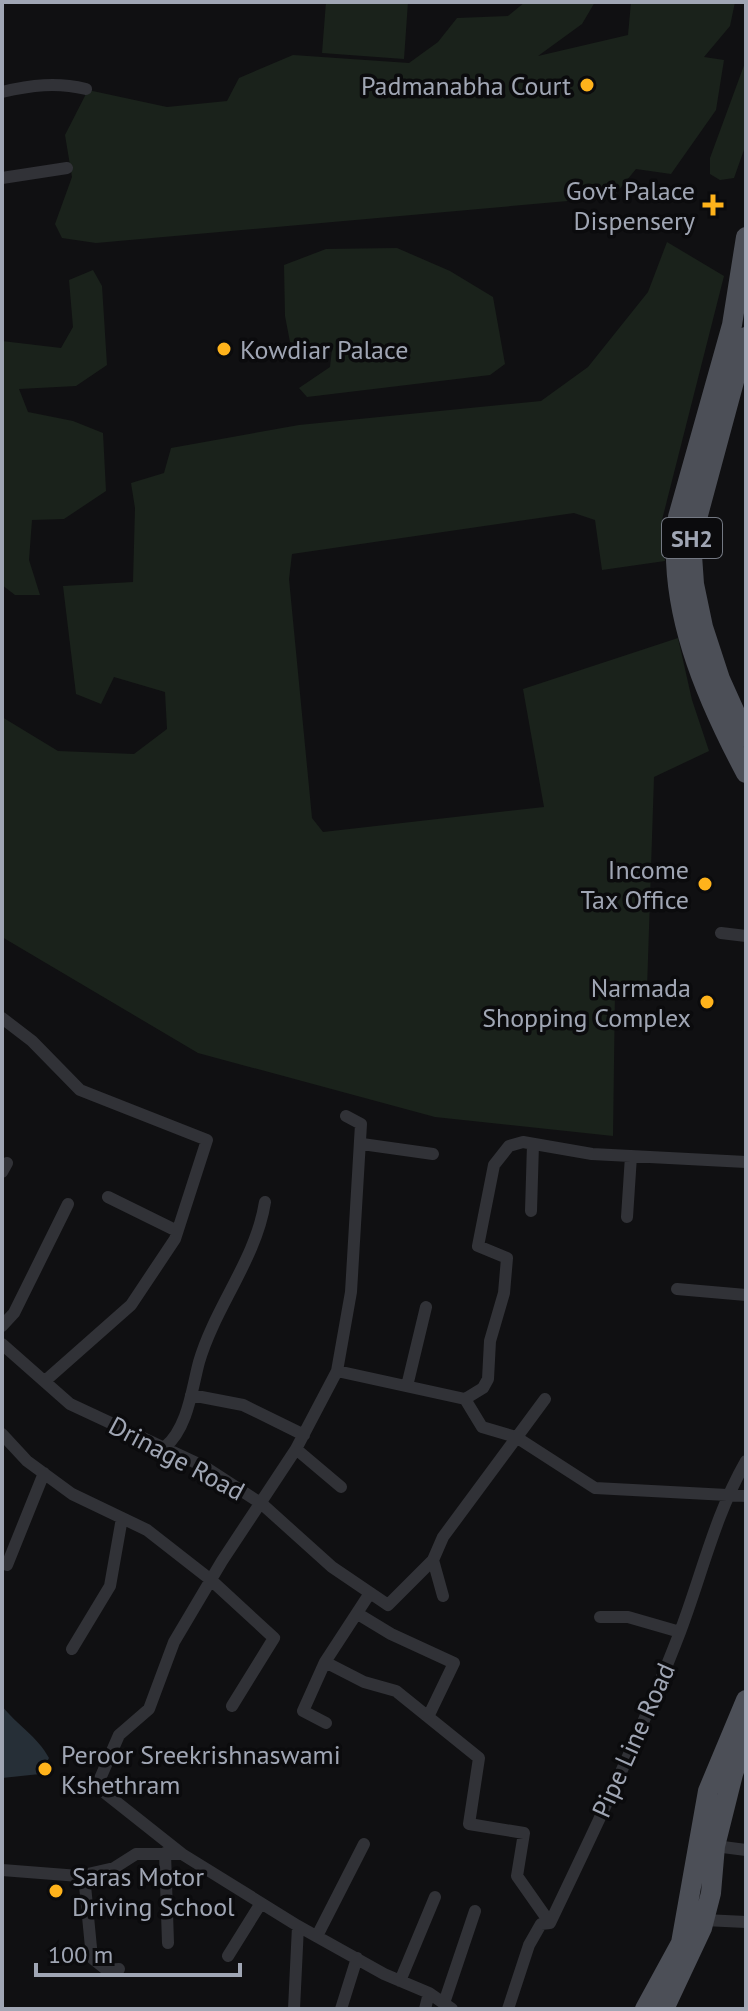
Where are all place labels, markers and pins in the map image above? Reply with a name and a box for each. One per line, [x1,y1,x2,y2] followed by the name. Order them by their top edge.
[361,69,571,102] place label: Padmanabha Court
[578,76,596,94] marker: Padmanabha Court
[566,174,695,237] place label: Govt Palace Dispensery
[702,194,724,216] marker: Govt Palace Dispensery
[240,333,408,366] place label: Kowdiar Palace
[215,340,233,358] marker: Kowdiar Palace
[580,853,689,916] place label: Income Tax Office
[696,875,714,893] marker: Income Tax Office
[482,971,691,1034] place label: Narmada Shopping Complex
[698,993,716,1011] marker: Narmada Shopping Complex
[61,1738,341,1801] place label: Peroor Sreekrishnaswami Kshethram
[36,1760,54,1778] marker: Peroor Sreekrishnaswami Kshethram
[72,1860,235,1923] place label: Saras Motor Driving School
[47,1882,65,1900] marker: Saras Motor Driving School

